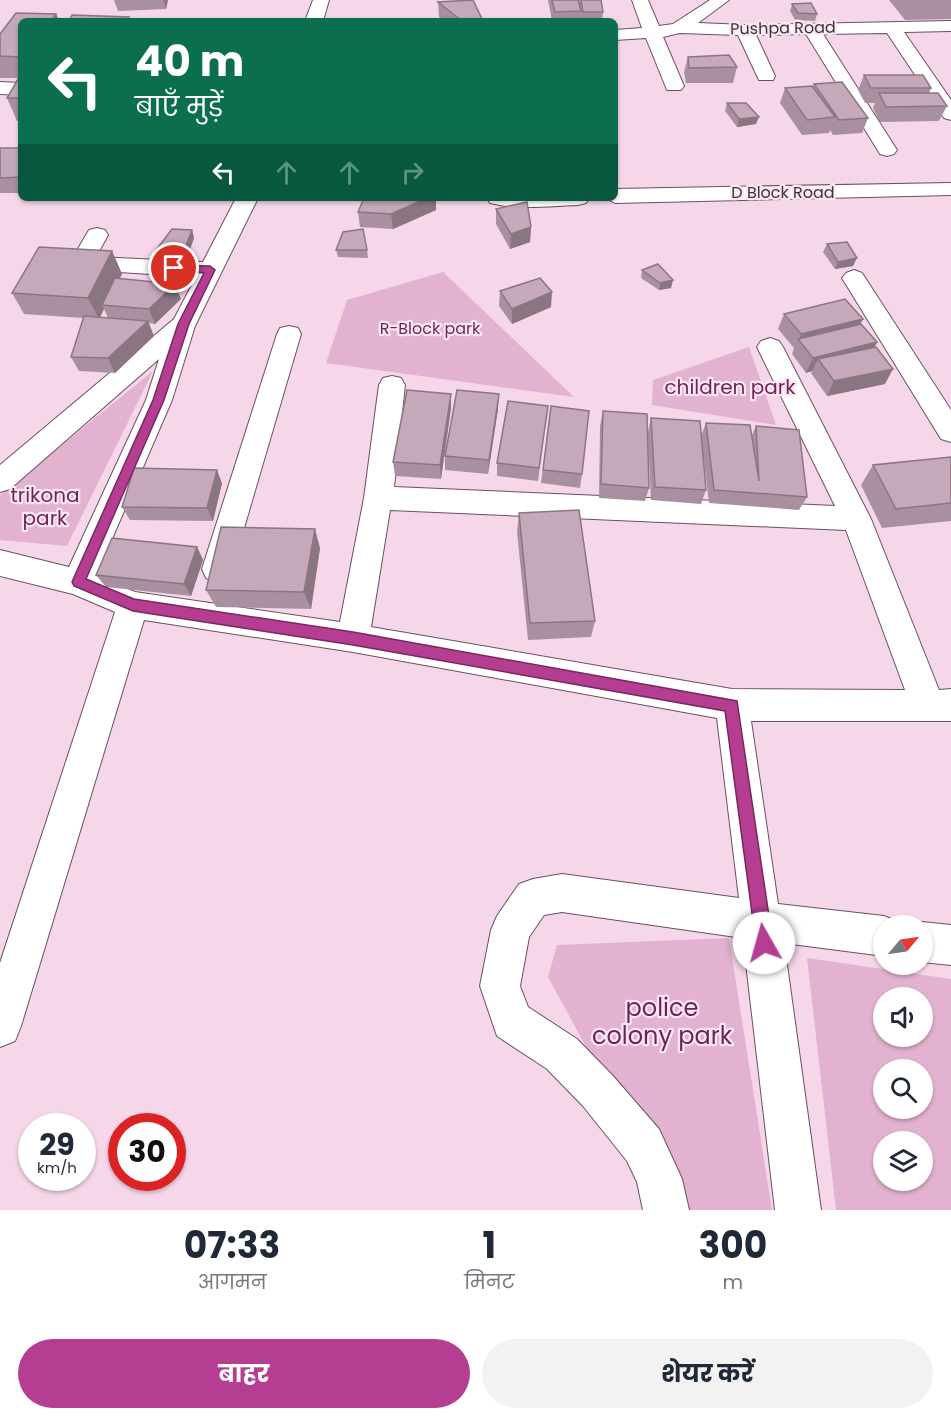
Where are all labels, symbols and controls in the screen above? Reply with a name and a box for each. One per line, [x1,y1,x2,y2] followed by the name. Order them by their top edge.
[730,16,836,40] street label: Pushpa Road
[135,32,244,91] text: 40 m
[36,42,114,120] icon: left
[135,88,223,125] text: बाएँ मुड़ें
[207,156,240,189] icon: left
[270,156,303,189] icon: ahead
[333,156,366,189] icon: ahead
[396,156,429,189] icon: right
[731,181,835,204] street label: D Block Road
[148,242,199,293] pin
[157,251,190,284] icon: arrive
[380,317,481,340] park label: R-Block park
[664,373,796,401] park label: children park
[10,481,80,532] park label: trikona park
[732,911,796,975] position arrow
[873,915,933,975] north arrow
[873,915,933,1191] map controls
[873,987,933,1047] button: sound
[592,991,733,1052] park label: police colony park
[873,1059,933,1119] button: search
[108,1113,186,1191] speed limit sign: 30
[39,1123,75,1166] text: 29
[873,1131,933,1191] button: layers
[37,1157,77,1178] text: km/h
[184,1220,280,1271] text: 07:33
[483,1220,496,1271] text: 1
[698,1220,767,1271] text: 300
[198,1268,266,1296] text: आगमन
[464,1268,515,1296] text: मिनट
[722,1268,743,1296] text: m
[18,1339,470,1408] button: बाहर
[482,1339,933,1408] button: शेयर करें

